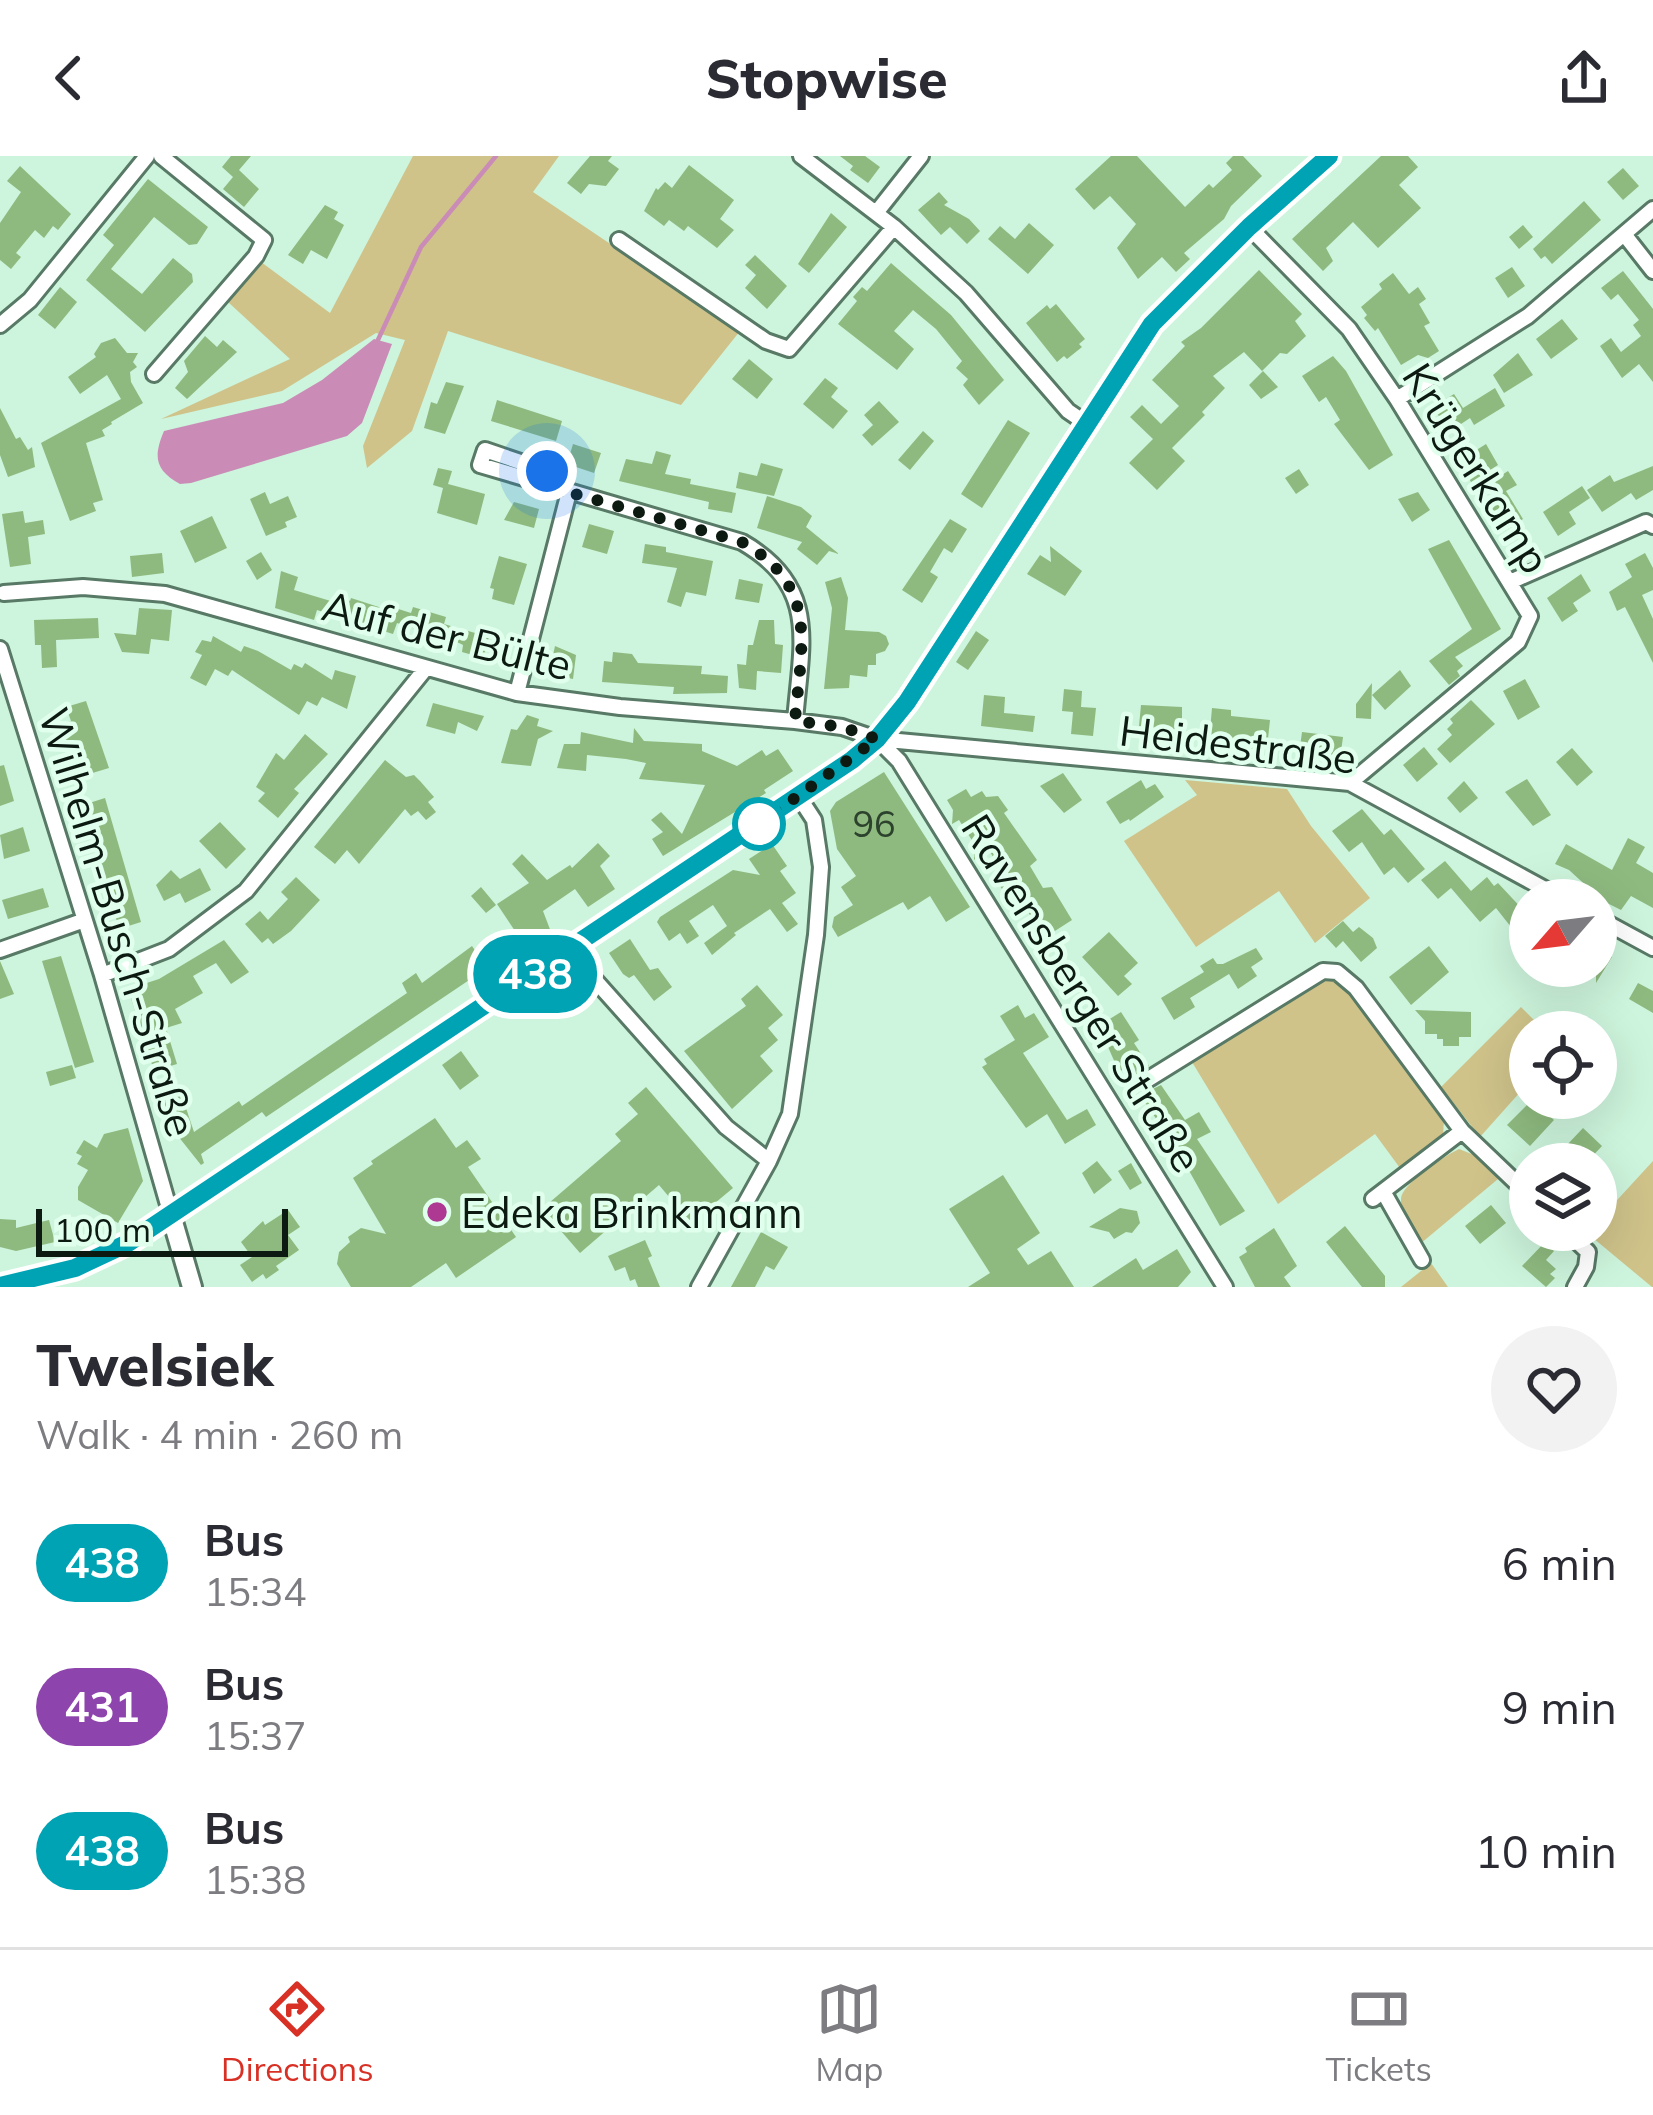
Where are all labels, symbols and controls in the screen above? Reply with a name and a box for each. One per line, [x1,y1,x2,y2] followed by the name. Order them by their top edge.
[705,44,948,112] text: Stopwise
[36,45,102,111] icon: back
[1551,45,1617,111] icon: share
[1391,353,1563,583] street label: Krügerkamp
[517,441,577,501] your location
[317,578,577,692] street label: Auf der Bülte
[28,701,208,1143] street label: Wilhelm-Busch-Straße
[1117,703,1359,785] street label: Heidestraße
[734,799,784,849] unlabelled marker
[852,801,896,846] house number: 96
[950,804,1214,1182] street label: Ravensberger Straße
[1509,879,1617,987] north arrow
[1509,879,1617,1251] map controls
[466,935,604,1013] line badge: 438
[497,947,573,1000] text: 438
[1509,1011,1617,1119] button: locate
[1509,1143,1617,1251] button: layers
[461,1186,803,1239] place label: Edeka Brinkmann
[424,1199,450,1225] marker: Edeka Brinkmann
[36,1203,288,1256] scale bar
[54,1209,151,1250] text: 100 m
[1491,1326,1617,1452] button: heart
[36,1329,273,1400] text: Twelsiek
[36,1410,403,1459] text: Walk · 4 min · 260 m
[204,1511,284,1567] text: Bus
[1502,1535,1617,1591] text: 6 min
[64,1536,140,1589] text: 438
[204,1567,307,1616] text: 15:34
[204,1655,284,1711] text: Bus
[1502,1679,1617,1735] text: 9 min
[64,1680,140,1733] text: 431
[204,1711,307,1760] text: 15:37
[204,1799,284,1855] text: Bus
[1475,1823,1617,1879] text: 10 min
[64,1824,140,1877] text: 438
[204,1855,307,1904] text: 15:38
[221,1976,374,2089] tab: Directions
[816,1976,883,2089] tab: Map
[1325,1976,1432,2089] tab: Tickets

